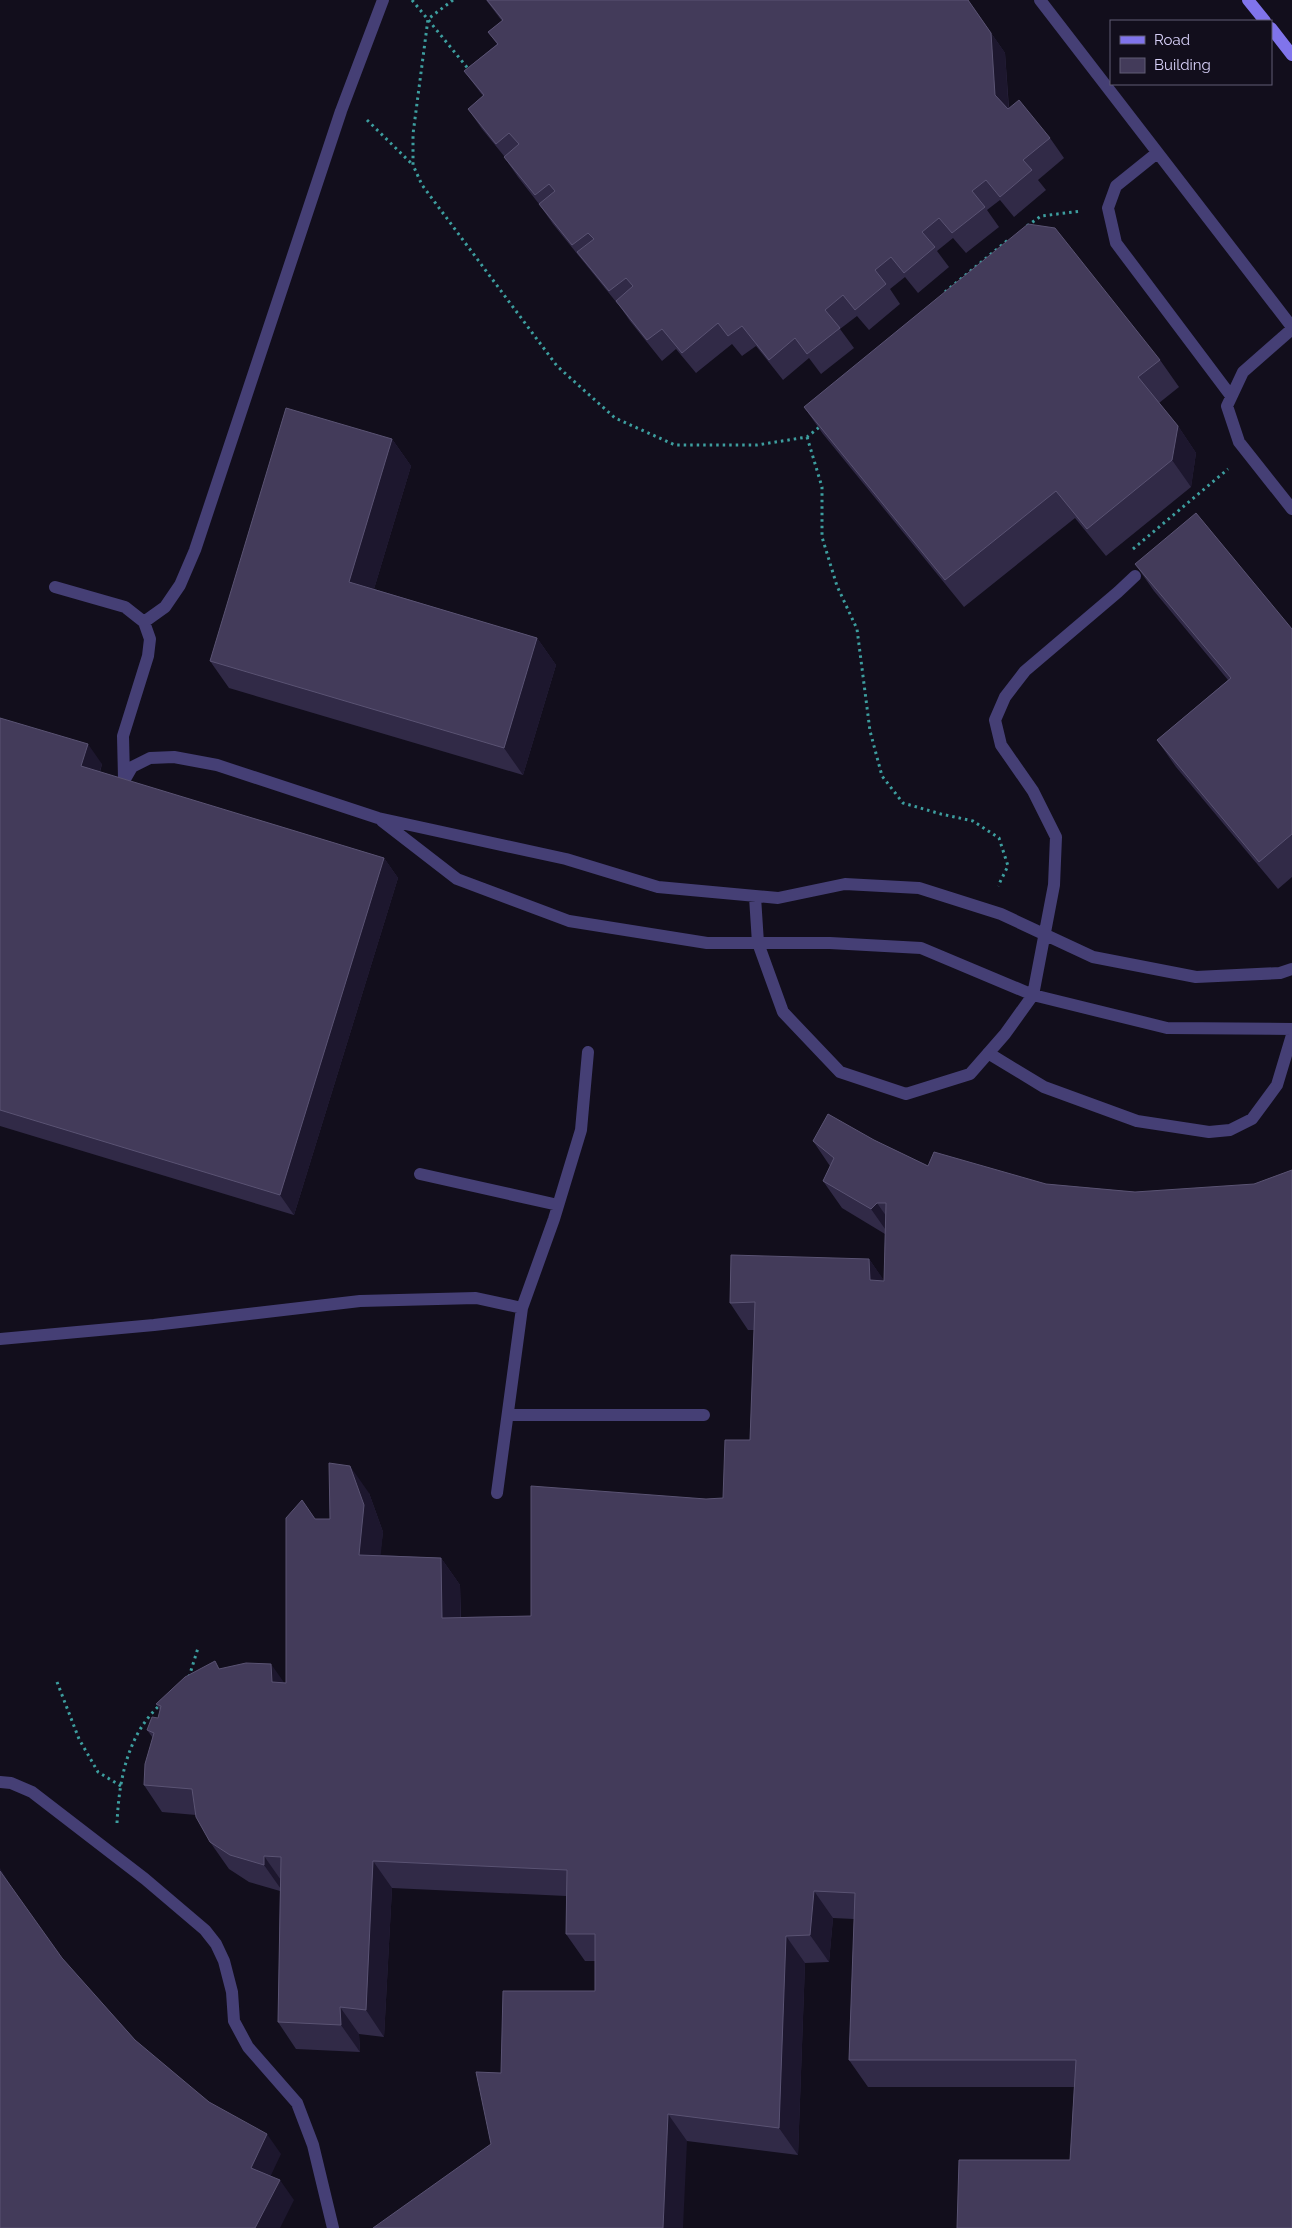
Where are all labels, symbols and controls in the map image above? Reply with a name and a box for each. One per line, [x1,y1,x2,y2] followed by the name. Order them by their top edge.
[1110,20,1272,85] legend
[1154,31,1190,49] text: Road
[1154,56,1211,74] text: Building

